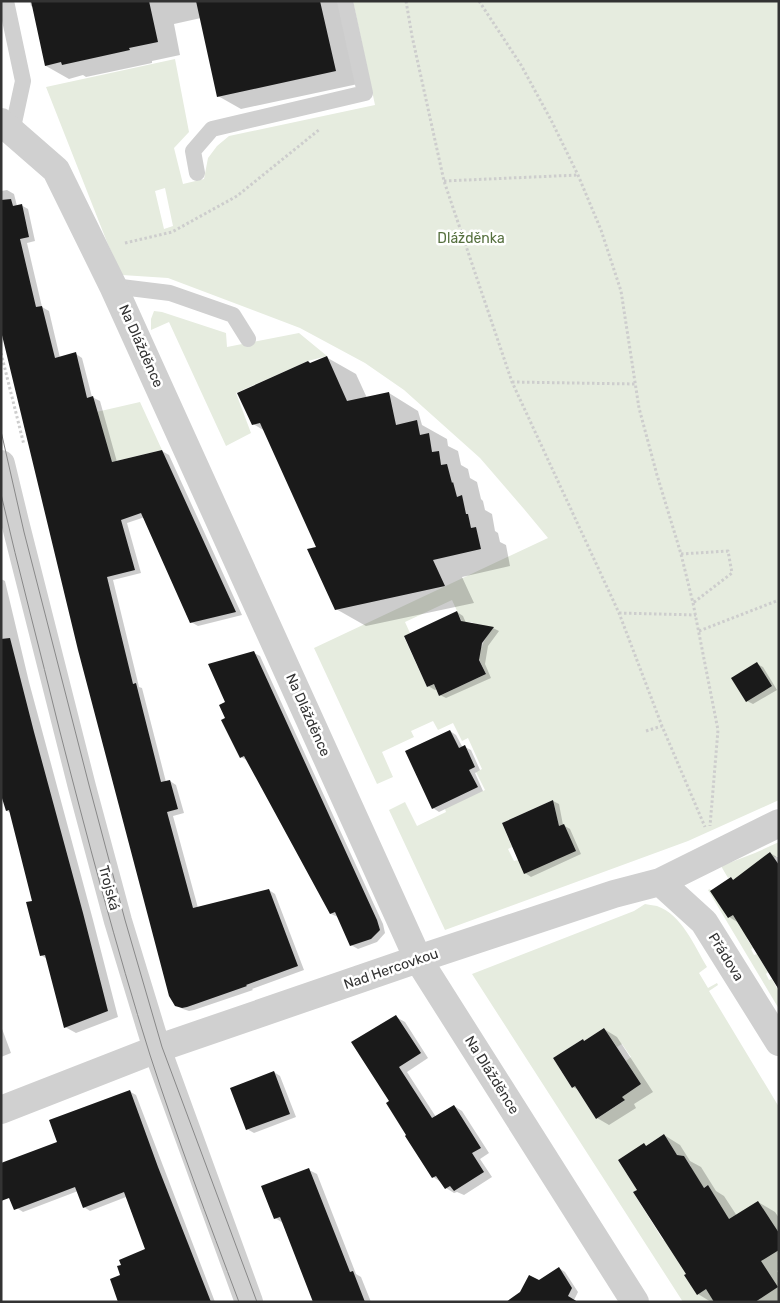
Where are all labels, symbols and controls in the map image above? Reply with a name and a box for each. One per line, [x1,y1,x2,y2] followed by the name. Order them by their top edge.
[437,230,505,247] park label: Dlážděnka
[115,302,167,390] street label: Na Dlážděnce
[282,671,334,759] street label: Na Dlážděnce
[95,864,123,912] street label: Trojská
[705,930,747,984] street label: Přádova
[342,945,440,993] street label: Nad Hercovkou
[461,1033,523,1117] street label: Na Dlážděnce

